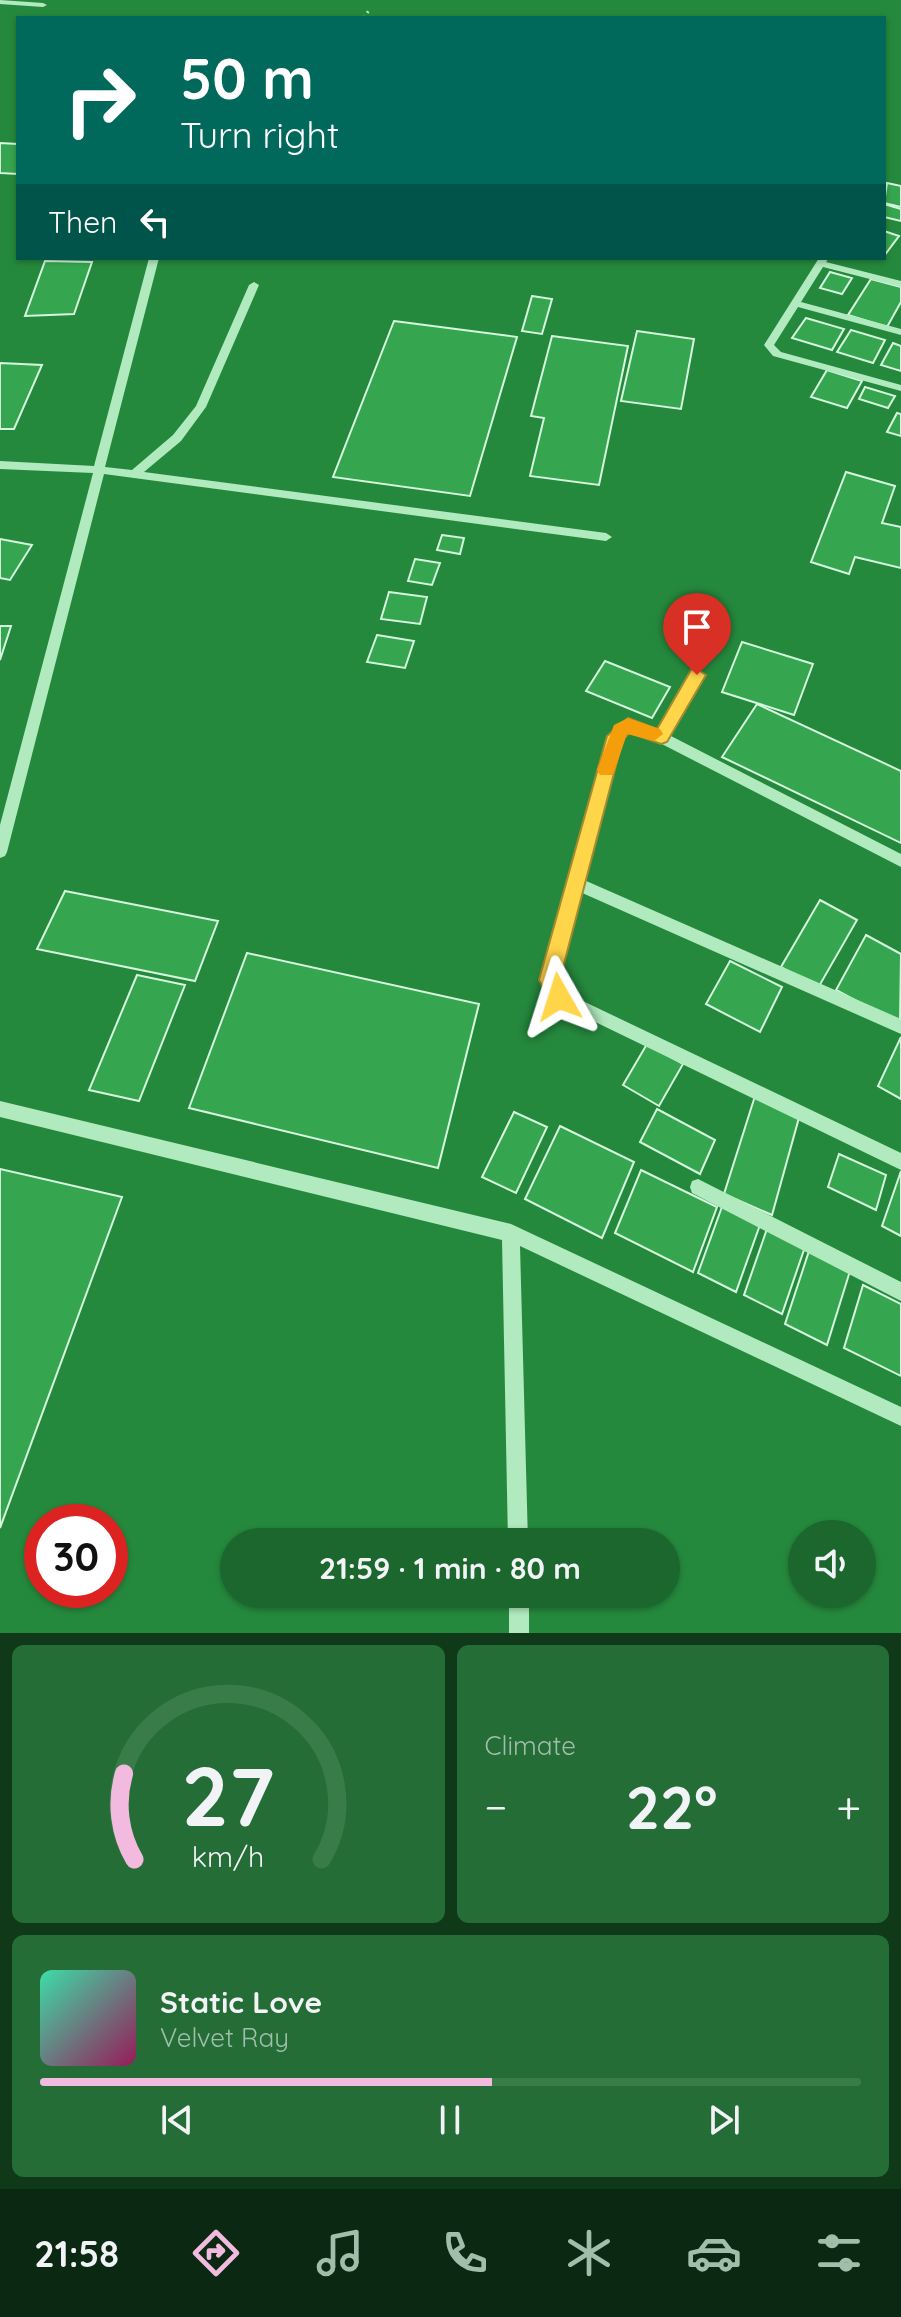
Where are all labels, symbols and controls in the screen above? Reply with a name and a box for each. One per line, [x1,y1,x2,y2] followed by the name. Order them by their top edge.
[180,43,314,113] text: 50 m
[48,48,152,152] icon: right
[180,112,339,157] text: Turn right
[133,200,177,244] icon: left
[48,203,117,241] text: Then
[663,593,731,675] pin
[675,605,719,649] icon: arrive
[517,955,601,1039] position arrow
[24,1504,128,1608] speed limit sign: 30
[788,1520,876,1608] map controls
[788,1520,876,1608] button: sound
[319,1549,581,1587] text: 21:59 · 1 min · 80 m
[485,1729,576,1762] text: Climate
[182,1743,275,1847] text: 27
[626,1769,718,1844] text: 22°
[485,1779,507,1834] text: −
[836,1779,861,1834] text: +
[192,1838,265,1874] text: km/h
[160,1983,322,2021] text: Static Love
[160,2021,289,2054] text: Velvet Ray
[155,2098,199,2142] icon: previous
[428,2098,472,2142] icon: pause
[702,2098,746,2142] icon: next
[188,2225,244,2281] icon: directions
[312,2225,368,2281] icon: music
[437,2225,493,2281] icon: phone
[561,2225,617,2281] icon: climate
[686,2225,742,2281] icon: car
[811,2225,867,2281] icon: filters
[34,2231,119,2276] text: 21:58

